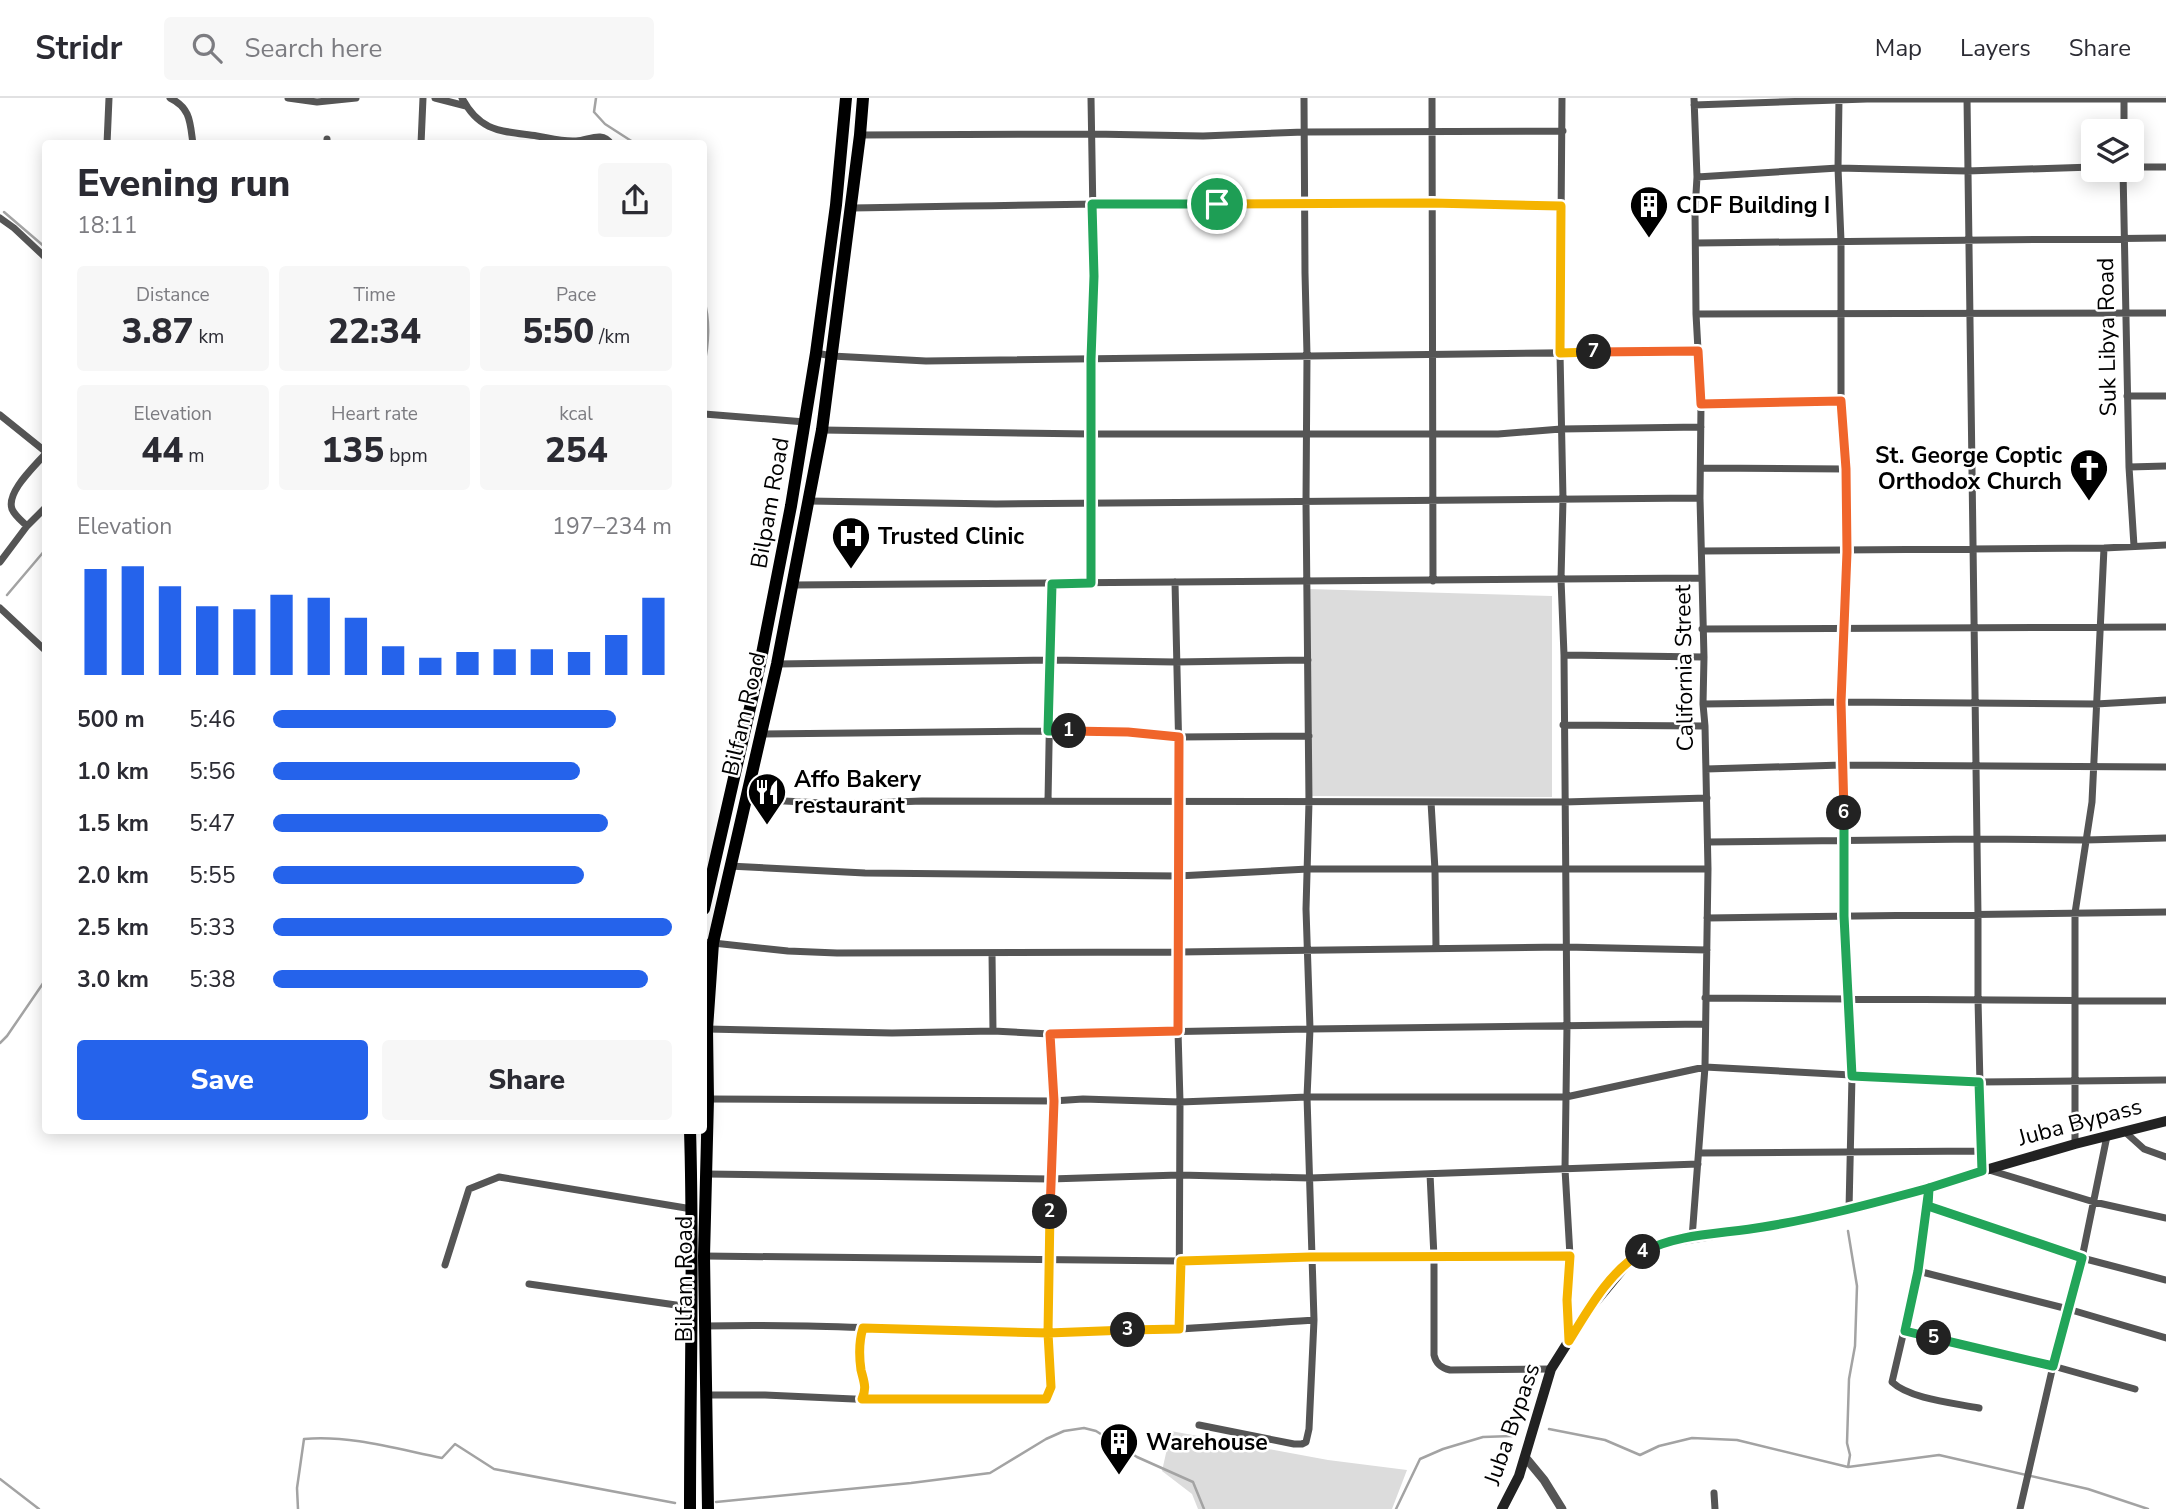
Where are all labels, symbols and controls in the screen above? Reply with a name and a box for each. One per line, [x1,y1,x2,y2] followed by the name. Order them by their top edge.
[164,17,654,80] search box
[35,26,122,71] text: Stridr
[188,29,226,67] icon: search
[244,31,382,66] text: Search here
[1875,32,1922,64] text: Map
[1960,32,2031,64] text: Layers
[2069,32,2131,64] text: Share
[2081,119,2144,182] map controls
[2081,119,2144,182] button: layers
[77,158,290,209] text: Evening run
[598,163,672,237] button: share
[1187,174,1247,234] pin
[1628,184,1670,239] building icon: CDF Building I
[1198,185,1236,223] icon: arrive
[1676,190,1830,221] place label: CDF Building I
[77,210,137,241] text: 18:11
[2090,257,2124,417] street label: Suk Libya Road
[136,282,210,308] text: Distance
[353,282,396,308] text: Time
[556,282,596,308] text: Pace
[121,308,194,355] text: 3.87
[328,308,421,355] text: 22:34
[522,308,594,355] text: 5:50
[194,324,224,350] text: km
[594,324,630,350] text: /km
[1576,334,1612,370] pin: 7
[1588,338,1599,364] text: 7
[133,401,212,427] text: Elevation
[331,401,418,427] text: Heart rate
[559,401,593,427] text: kcal
[141,427,183,474] text: 44
[321,427,384,474] text: 135
[545,427,608,474] text: 254
[743,435,797,571] street label: Bilpam Road
[1875,440,2062,497] place label: St. George Coptic Orthodox Church
[183,443,204,469] text: m
[384,443,428,469] text: bpm
[2068,447,2110,502] church icon: St. George Coptic Orthodox Church
[77,511,172,542] text: Elevation
[552,511,672,542] text: 197–234 m
[830,515,872,570] hospital icon: Trusted Clinic
[878,521,1024,552] place label: Trusted Clinic
[1667,583,1701,752] street label: California Street
[715,649,773,779] street label: Bilfam Road
[77,704,145,735] text: 500 m
[189,704,236,735] text: 5:46
[1052,714,1086,748] pin: 1
[1063,717,1074,743] text: 1
[77,756,149,787] text: 1.0 km
[189,756,236,787] text: 5:56
[794,764,922,821] place label: Affo Bakery restaurant
[746,771,788,826] restaurant icon: Affo Bakery restaurant
[1826,796,1862,830] pin: 6
[1838,799,1849,825] text: 6
[77,808,149,839] text: 1.5 km
[189,808,236,839] text: 5:47
[77,860,149,891] text: 2.0 km
[189,860,236,891] text: 5:55
[77,912,149,943] text: 2.5 km
[189,912,236,943] text: 5:33
[77,964,149,995] text: 3.0 km
[189,964,236,995] text: 5:38
[77,1040,368,1120] button: Save
[382,1040,672,1120] button: Share
[2014,1091,2145,1154] street label: Juba Bypass
[1032,1194,1068,1230] pin: 2
[1044,1198,1055,1224] text: 2
[669,1216,700,1342] street label: Bilfam Road
[1626,1234,1660,1270] pin: 4
[1637,1238,1648,1264] text: 4
[1110,1312,1146,1348] pin: 3
[1122,1316,1133,1342] text: 3
[1916,1320,1952,1356] pin: 5
[1928,1324,1939,1350] text: 5
[1476,1359,1547,1490] street label: Juba Bypass
[1098,1421,1140,1476] building icon: Warehouse
[1146,1427,1268,1458] place label: Warehouse

